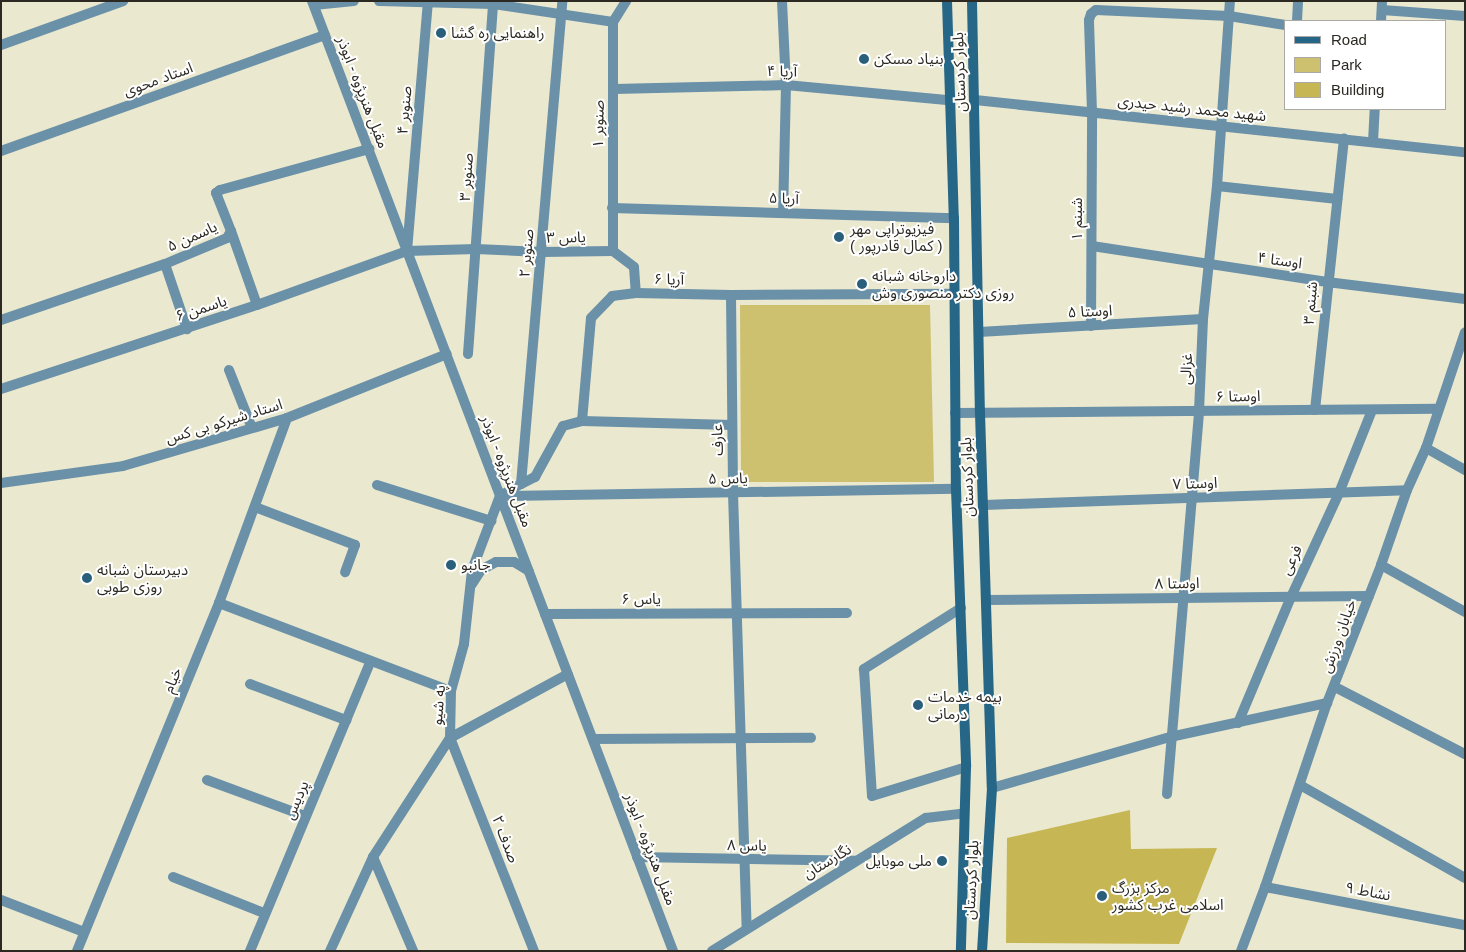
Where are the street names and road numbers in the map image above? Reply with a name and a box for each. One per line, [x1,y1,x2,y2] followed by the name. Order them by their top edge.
[949,32,969,112] street label: بلوار کردستان
[333,33,393,151] street label: مقبل هنرپژوه - ابوذر
[121,58,195,100] street label: استاد محوی
[767,62,797,80] street label: آریا ۴
[393,85,415,135] street label: صنوبر ۴
[1117,91,1267,125] street label: شهید محمد رشید حیدری
[589,100,607,148] street label: صنوبر ۱
[455,152,477,202] street label: صنوبر ۳
[769,188,799,208] street label: آریا ۵
[1068,197,1086,241] street label: شبنم ۱
[164,217,220,255] street label: یاسمن ۵
[515,228,537,278] street label: صنوبر ۲
[546,228,586,246] street label: یاس ۳
[1257,248,1303,272] street label: اوستا ۴
[654,270,684,288] street label: آریا ۶
[1299,281,1321,325] street label: شبنم ۳
[173,291,229,325] street label: یاسمن ۶
[1067,301,1113,321] street label: اوستا ۵
[1176,353,1196,385] street label: غزالی
[1215,387,1261,405] street label: اوستا ۶
[163,395,285,447] street label: استاد شیرکو بی کس
[477,412,537,530] street label: مقبل هنرپژوه - ابوذر
[708,424,726,456] street label: عارف
[957,437,977,517] street label: بلوار کردستان
[708,469,748,487] street label: یاس ۵
[1172,473,1218,493] street label: اوستا ۷
[1276,542,1306,578] street label: فرعی
[1154,574,1200,592] street label: اوستا ۸
[621,590,661,608] street label: یاس ۶
[1316,597,1360,675] street label: خیابان ورزش
[159,665,185,695] street label: خیام
[427,684,449,726] street label: په شیو
[280,778,312,822] street label: پردیس
[621,790,681,908] street label: مقبل هنرپژوه - ابوذر
[489,813,523,865] street label: صدف ۲
[727,836,767,854] street label: یاس ۸
[800,840,854,882] street label: نگارستان
[960,840,982,920] street label: بلوار کردستان
[1344,878,1392,904] street label: نشاط ۹

